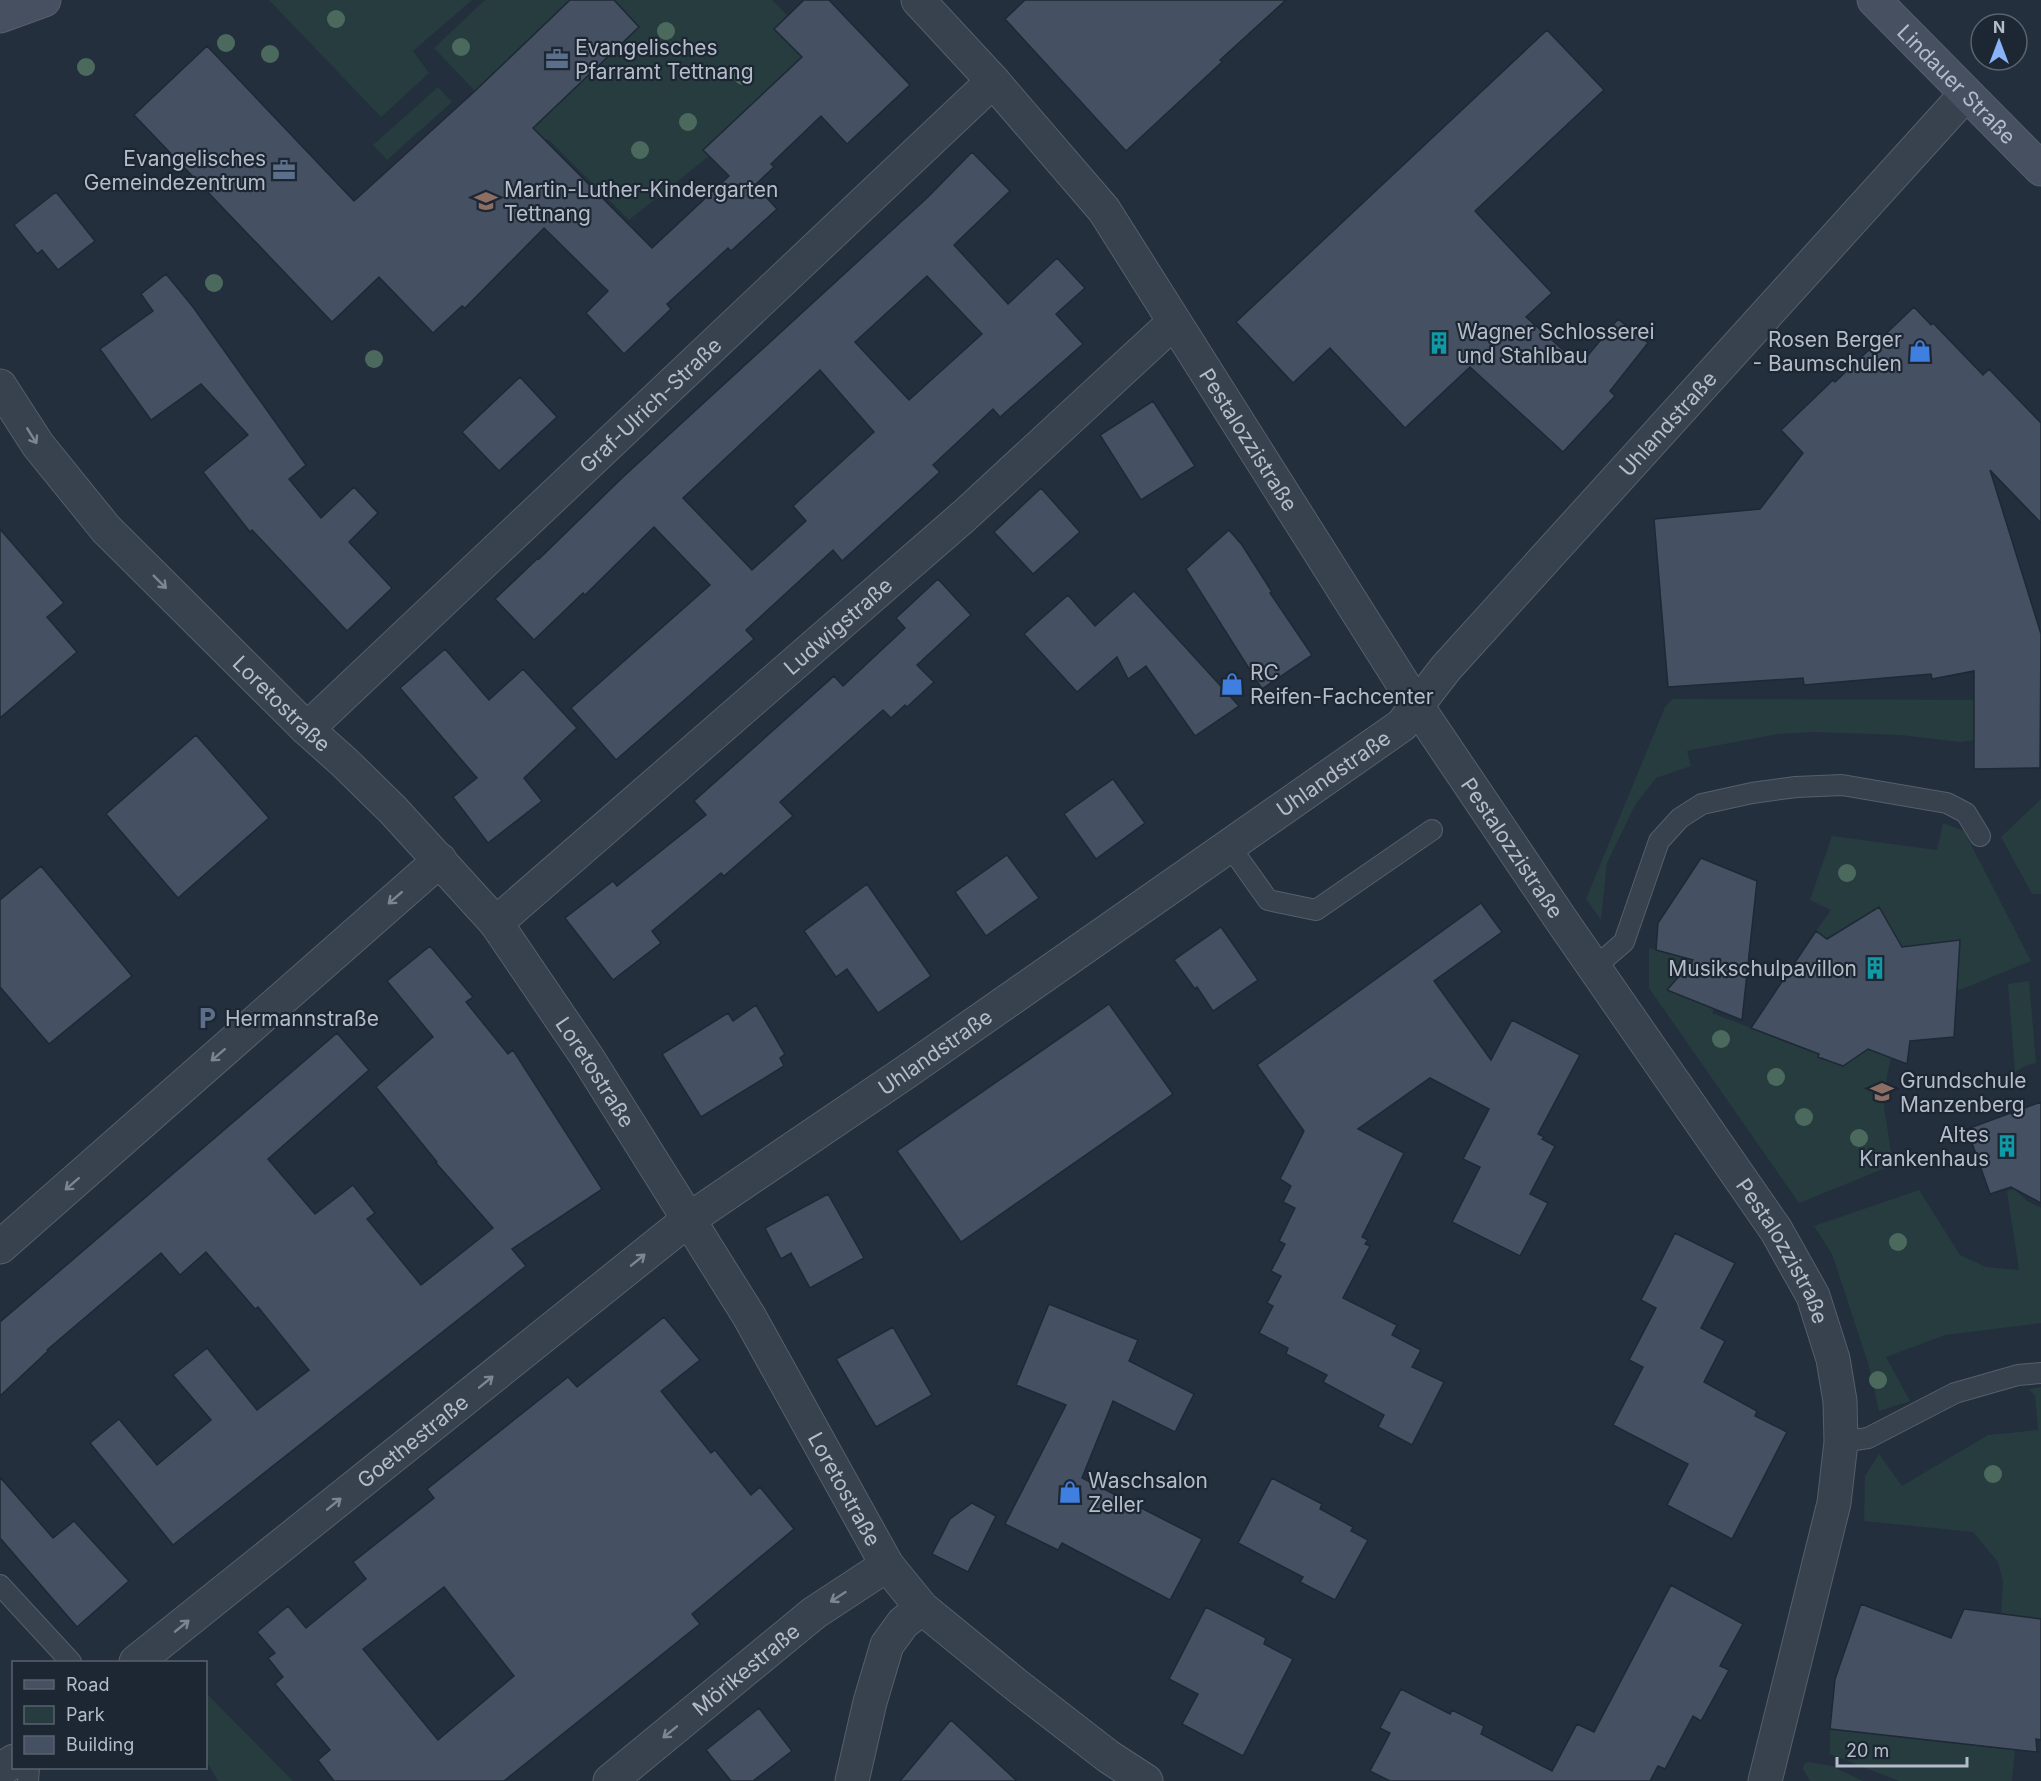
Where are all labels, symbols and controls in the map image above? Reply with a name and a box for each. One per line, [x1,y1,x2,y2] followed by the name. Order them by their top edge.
[1969,12,2029,72] north arrow
[1993,17,2005,37] text: N
[1893,19,2021,149] street label: Lindauer Straße
[575,35,754,84] place label: Evangelisches Pfarramt Tettnang
[544,46,570,72] office icon: Evangelisches Pfarramt Tettnang
[84,146,266,195] place label: Evangelisches Gemeindezentrum
[271,157,297,183] office icon: Evangelisches Gemeindezentrum
[504,177,778,226] place label: Martin-Luther-Kindergarten Tettnang
[473,188,499,214] school or university icon: Martin-Luther-Kindergarten Tettnang
[1457,319,1655,368] place label: Wagner Schlosserei und Stahlbau
[1752,327,1902,376] place label: Rosen Berger - Baumschulen
[1426,330,1452,356] building icon: Wagner Schlosserei und Stahlbau
[574,332,726,478] street label: Graf-Ulrich-Straße
[1907,338,1933,364] shop icon: Rosen Berger - Baumschulen
[1195,364,1303,516] street label: Pestalozzistraße
[1614,366,1722,481] street label: Uhlandstraße
[26,427,38,444] one-way arrow
[779,572,897,680] street label: Ludwigstraße
[152,575,167,590] one-way arrow
[228,650,336,757] street label: Loretostraße
[1250,660,1434,709] place label: RC Reifen-Fachcenter
[1219,671,1245,697] shop icon: RC Reifen-Fachcenter
[1271,725,1395,822] street label: Uhlandstraße
[1456,773,1569,923] street label: Pestalozzistraße
[388,891,404,905] one-way arrow
[1862,955,1888,981] building icon: Musikschulpavillon
[1668,956,1857,981] place label: Musikschulpavillon
[873,1003,997,1100] street label: Uhlandstraße
[194,1005,220,1031] parking icon: Hermannstraße
[225,1006,379,1031] place label: Hermannstraße
[551,1012,640,1132] street label: Loretostraße
[211,1048,226,1062] one-way arrow
[1900,1068,2027,1117] place label: Grundschule Manzenberg
[1869,1079,1895,1105] school or university icon: Grundschule Manzenberg
[1859,1122,1989,1171] place label: Altes Krankenhaus
[1994,1133,2020,1159] building icon: Altes Krankenhaus
[1731,1173,1833,1327] street label: Pestalozzistraße
[64,1177,79,1191] one-way arrow
[630,1253,646,1266] one-way arrow
[478,1375,494,1388] one-way arrow
[352,1389,473,1493] street label: Goethestraße
[803,1428,886,1550] street label: Loretostraße
[1088,1468,1208,1517] place label: Waschsalon Zeller
[1057,1479,1083,1505] shop icon: Waschsalon Zeller
[326,1497,342,1510] one-way arrow
[830,1591,847,1603] one-way arrow
[687,1618,804,1720] street label: Mörikestraße
[174,1619,190,1632] one-way arrow
[12,1661,207,1769] legend
[66,1674,109,1695] text: Road
[66,1704,105,1725] text: Park
[663,1725,678,1739] one-way arrow
[1837,1730,1968,1768] scale bar
[66,1734,134,1755] text: Building
[1846,1740,1889,1761] text: 20 m

